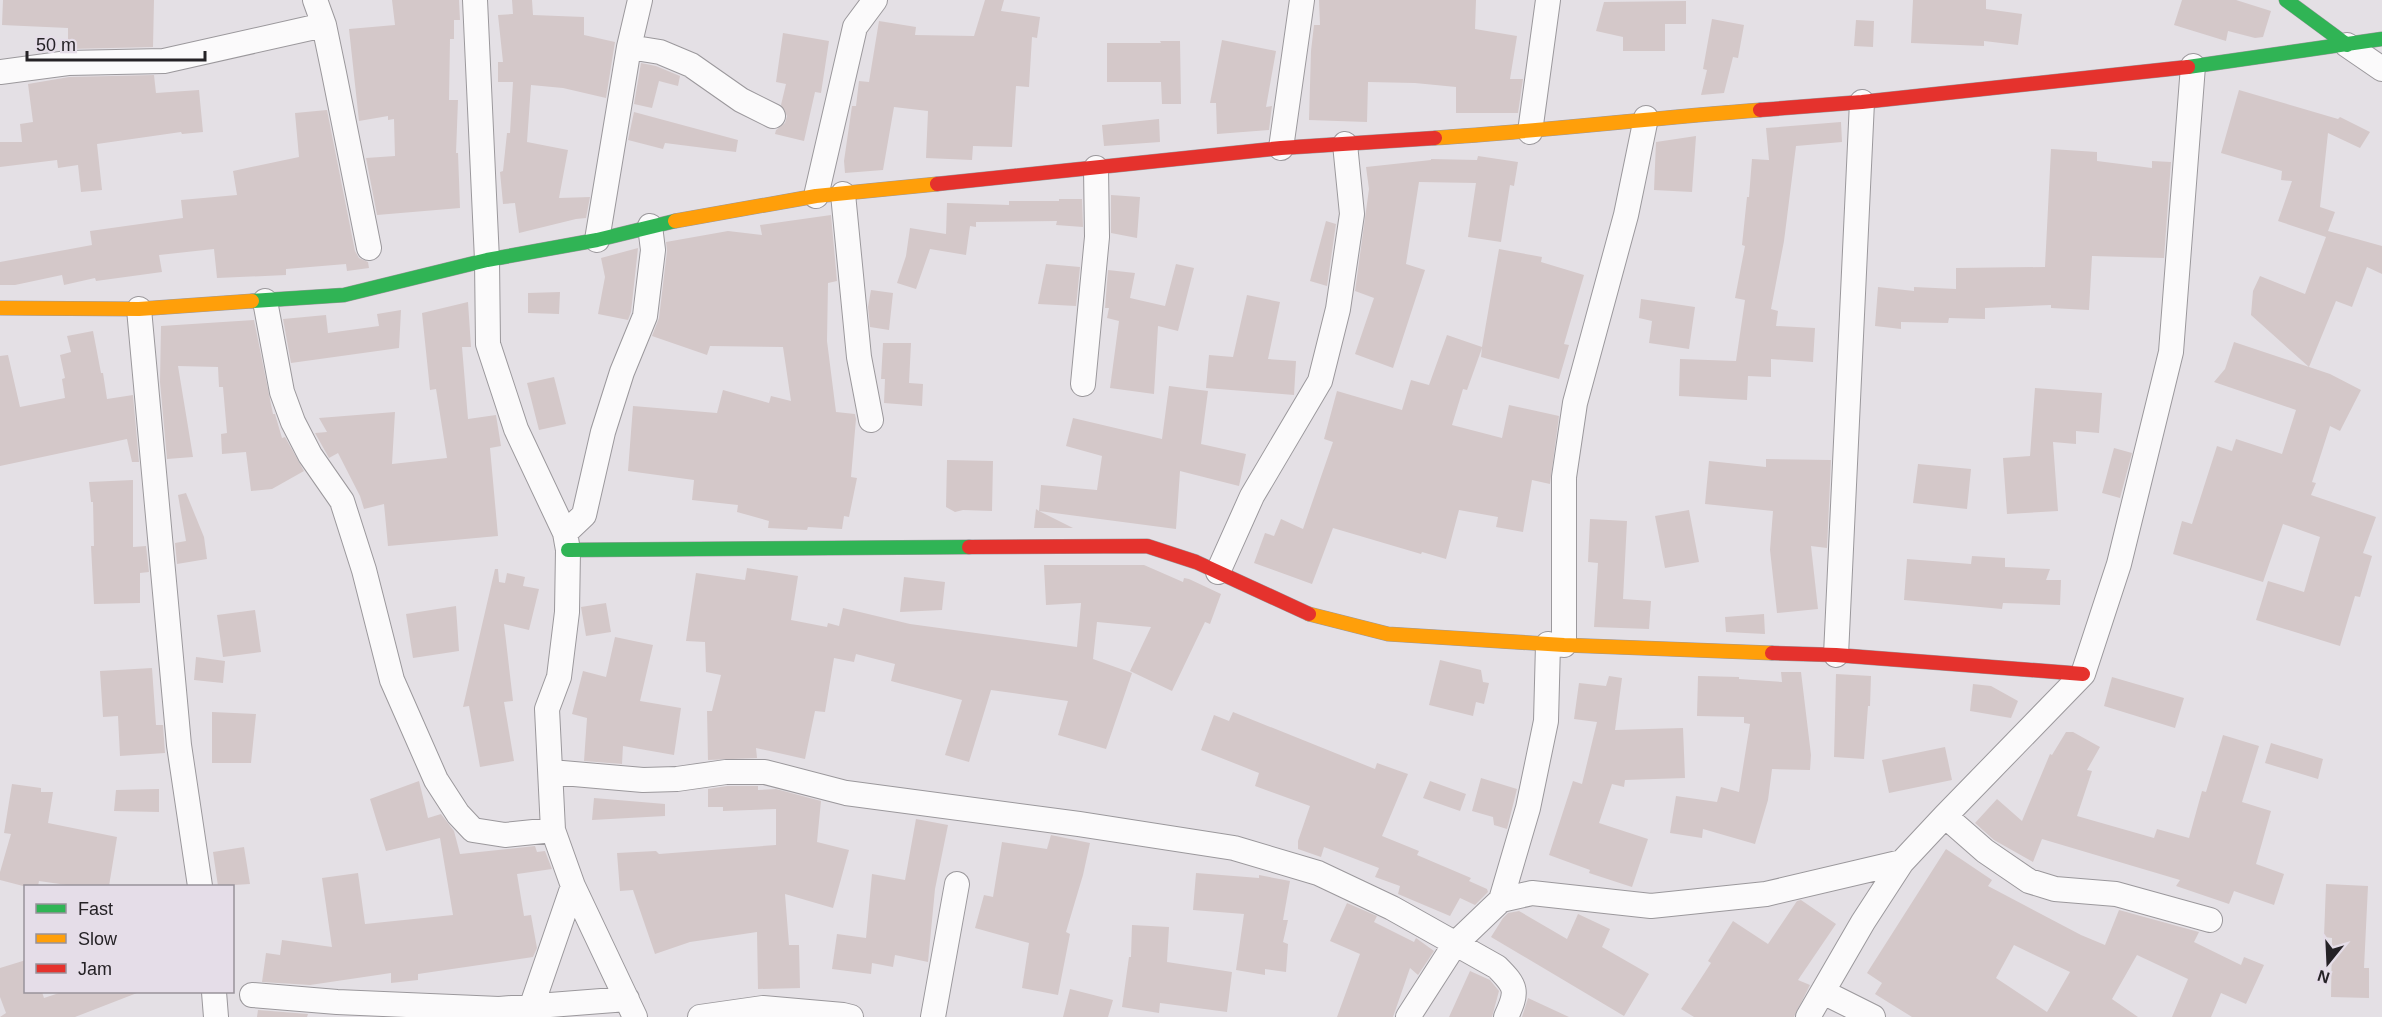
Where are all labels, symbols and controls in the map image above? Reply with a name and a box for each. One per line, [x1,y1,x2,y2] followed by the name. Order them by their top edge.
[27,24,206,62] scale bar
[36,35,76,55] text: 50 m
[24,885,234,993] legend
[78,899,113,919] text: Fast
[78,929,118,949] text: Slow
[2298,933,2358,993] north arrow
[78,959,112,979] text: Jam
[2315,967,2332,987] text: N

